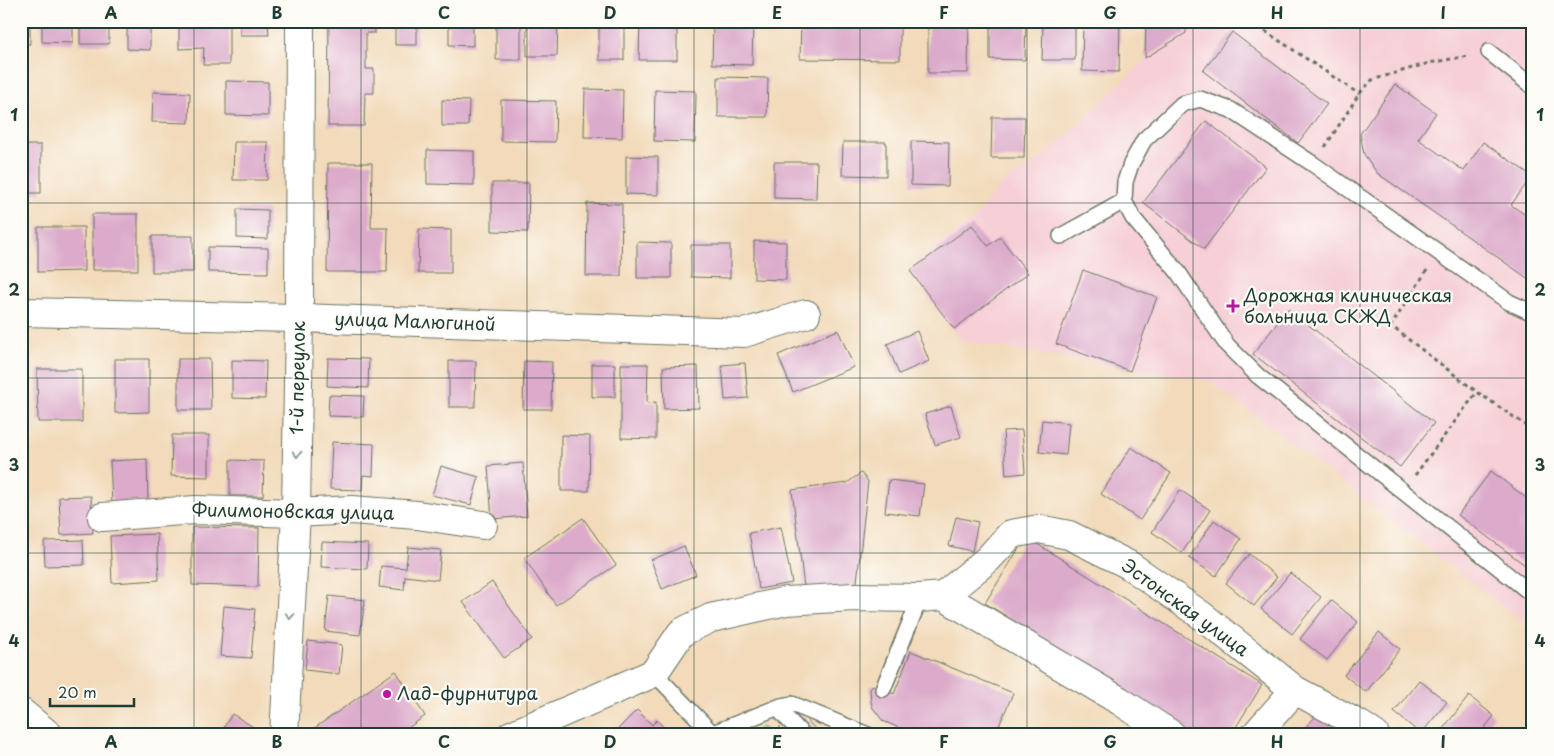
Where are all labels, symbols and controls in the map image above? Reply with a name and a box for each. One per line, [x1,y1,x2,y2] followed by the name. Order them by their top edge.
[105,0,118,24] text: A
[272,0,283,24] text: B
[438,0,450,24] text: C
[604,0,616,24] text: D
[772,0,782,24] text: E
[939,0,949,24] text: F
[1103,0,1117,24] text: G
[1271,0,1283,24] text: H
[1440,0,1446,24] text: I
[10,102,18,126] text: 1
[1536,102,1544,126] text: 1
[8,277,20,301] text: 2
[1534,277,1546,301] text: 2
[1243,281,1452,329] place label: Дорожная клиническая больница СКЖД
[1226,299,1240,313] marker: Дорожная клиническая больница СКЖД
[334,304,496,337] street label: улица Малюгиной
[282,321,311,435] street label: 1-й переулок
[292,450,302,458] one-way arrow
[9,452,19,476] text: 3
[1535,452,1545,476] text: 3
[192,495,395,526] street label: Филимоновская улица
[1117,551,1255,663] street label: Эстонская улица
[285,612,296,620] one-way arrow
[9,628,20,652] text: 4
[1535,628,1546,652] text: 4
[50,676,134,708] scale bar
[397,679,539,706] place label: Лад-фурнитура
[58,680,97,703] text: 20 m
[381,688,393,700] marker: Лад-фурнитура
[105,729,118,753] text: A
[272,729,283,753] text: B
[438,729,450,753] text: C
[604,729,616,753] text: D
[772,729,782,753] text: E
[939,729,949,753] text: F
[1103,729,1117,753] text: G
[1271,729,1283,753] text: H
[1440,729,1446,753] text: I

